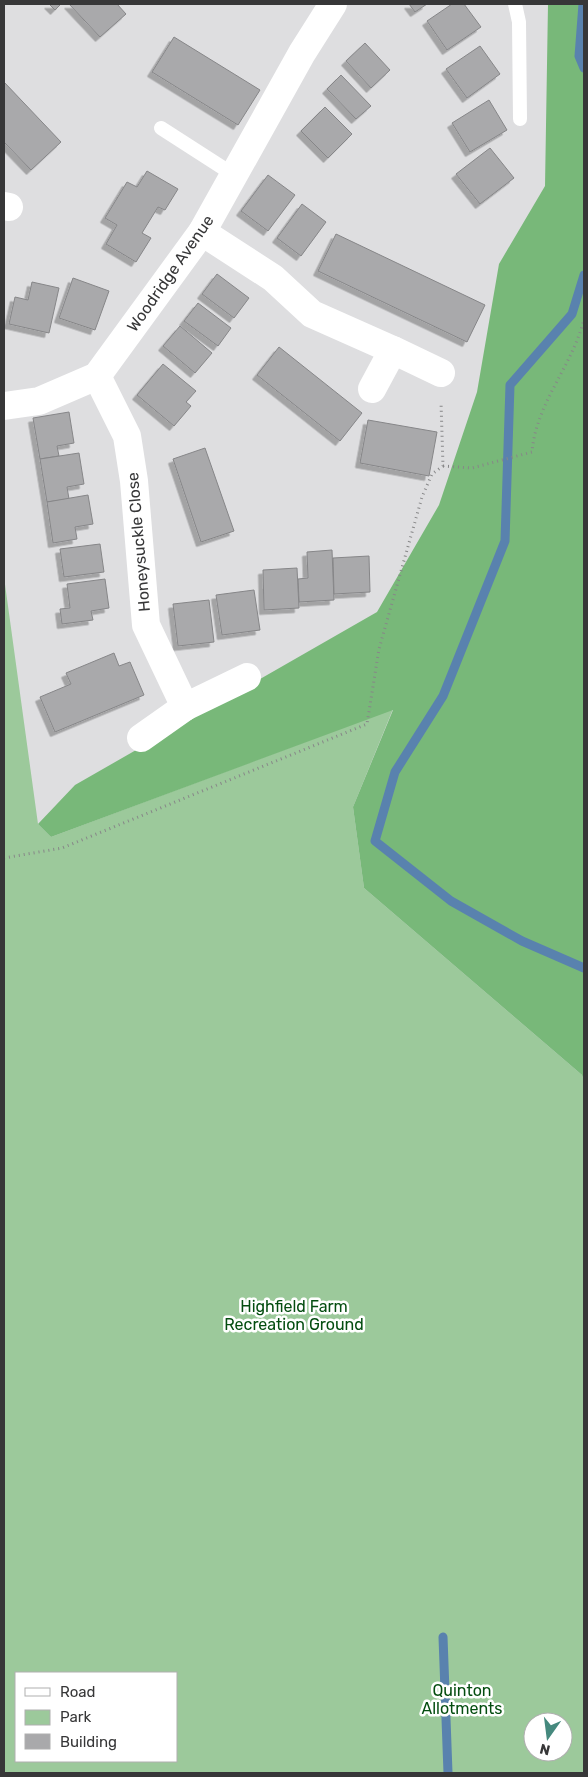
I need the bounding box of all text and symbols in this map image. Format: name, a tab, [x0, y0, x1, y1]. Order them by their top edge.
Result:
street label: Woodridge Avenue	[123, 211, 218, 335]
street label: Honeysuckle Close	[123, 471, 154, 613]
park label: Highfield Farm Recreation Ground	[224, 1297, 364, 1334]
legend	[15, 1672, 178, 1762]
park label: Quinton Allotments	[421, 1681, 503, 1718]
text: Road	[60, 1683, 96, 1701]
text: Park	[60, 1708, 91, 1726]
north arrow	[523, 1712, 573, 1762]
text: Building	[60, 1733, 117, 1751]
text: N	[538, 1740, 552, 1759]

